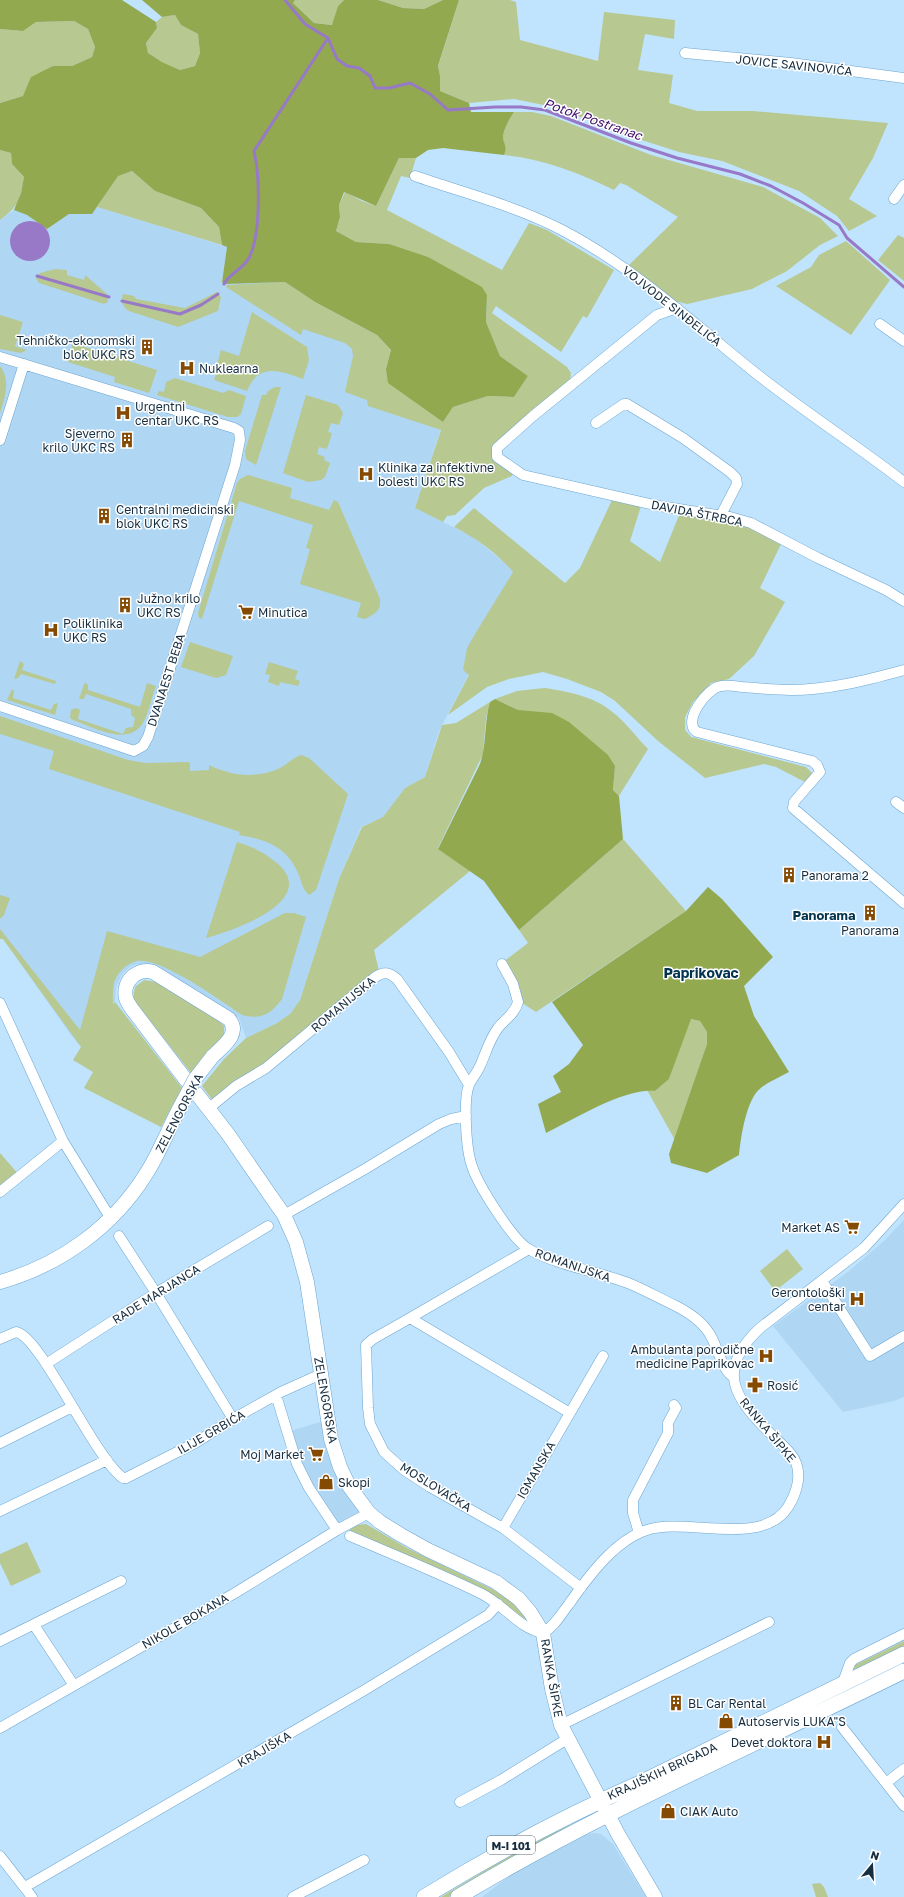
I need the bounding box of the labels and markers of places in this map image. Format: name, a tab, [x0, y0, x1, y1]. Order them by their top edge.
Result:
place label: Tehničko-ekonomski blok UKC RS	[17, 333, 135, 362]
building icon: Tehničko-ekonomski blok UKC RS	[138, 338, 156, 356]
hospital icon: Nuklearna	[178, 359, 196, 377]
place label: Nuklearna	[199, 361, 258, 376]
place label: Urgentni centar UKC RS	[135, 399, 219, 428]
hospital icon: Urgentni centar UKC RS	[114, 404, 132, 422]
place label: Sjeverno krilo UKC RS	[43, 426, 115, 455]
building icon: Sjeverno krilo UKC RS	[118, 431, 136, 449]
place label: Klinika za infektivne bolesti UKC RS	[378, 460, 494, 489]
hospital icon: Klinika za infektivne bolesti UKC RS	[357, 465, 375, 483]
place label: Centralni medicinski blok UKC RS	[116, 502, 234, 531]
building icon: Centralni medicinski blok UKC RS	[95, 507, 113, 525]
place label: Južno krilo UKC RS	[137, 591, 200, 620]
building icon: Južno krilo UKC RS	[116, 596, 134, 614]
supermarket icon: Minutica	[237, 603, 255, 621]
place label: Minutica	[258, 605, 308, 620]
place label: Poliklinika UKC RS	[63, 616, 123, 645]
hospital icon: Poliklinika UKC RS	[42, 621, 60, 639]
building icon: Panorama 2	[780, 866, 798, 884]
place label: Panorama 2	[801, 868, 869, 883]
building icon: Panorama	[861, 904, 879, 922]
place label: Panorama	[841, 923, 899, 938]
supermarket icon: Market AS	[843, 1218, 861, 1236]
place label: Market AS	[781, 1220, 840, 1235]
place label: Gerontološki centar	[771, 1285, 845, 1314]
hospital icon: Gerontološki centar	[848, 1290, 866, 1308]
place label: Ambulanta porodične medicine Paprikovac	[630, 1342, 754, 1371]
hospital icon: Ambulanta porodične medicine Paprikovac	[757, 1347, 775, 1365]
pharmacy icon: Rosić	[746, 1376, 764, 1394]
place label: Rosić	[767, 1378, 799, 1393]
supermarket icon: Moj Market	[307, 1445, 325, 1463]
place label: Moj Market	[240, 1447, 304, 1462]
shop icon: Skopi	[317, 1473, 335, 1491]
place label: Skopi	[338, 1475, 370, 1490]
building icon: BL Car Rental	[667, 1694, 685, 1712]
place label: BL Car Rental	[688, 1696, 766, 1711]
shop icon: Autoservis LUKA"S	[717, 1712, 735, 1730]
place label: Autoservis LUKA"S	[738, 1714, 846, 1729]
hospital icon: Devet doktora	[815, 1733, 833, 1751]
place label: Devet doktora	[731, 1735, 812, 1750]
shop icon: CIAK Auto	[659, 1802, 677, 1820]
place label: CIAK Auto	[680, 1804, 738, 1819]

